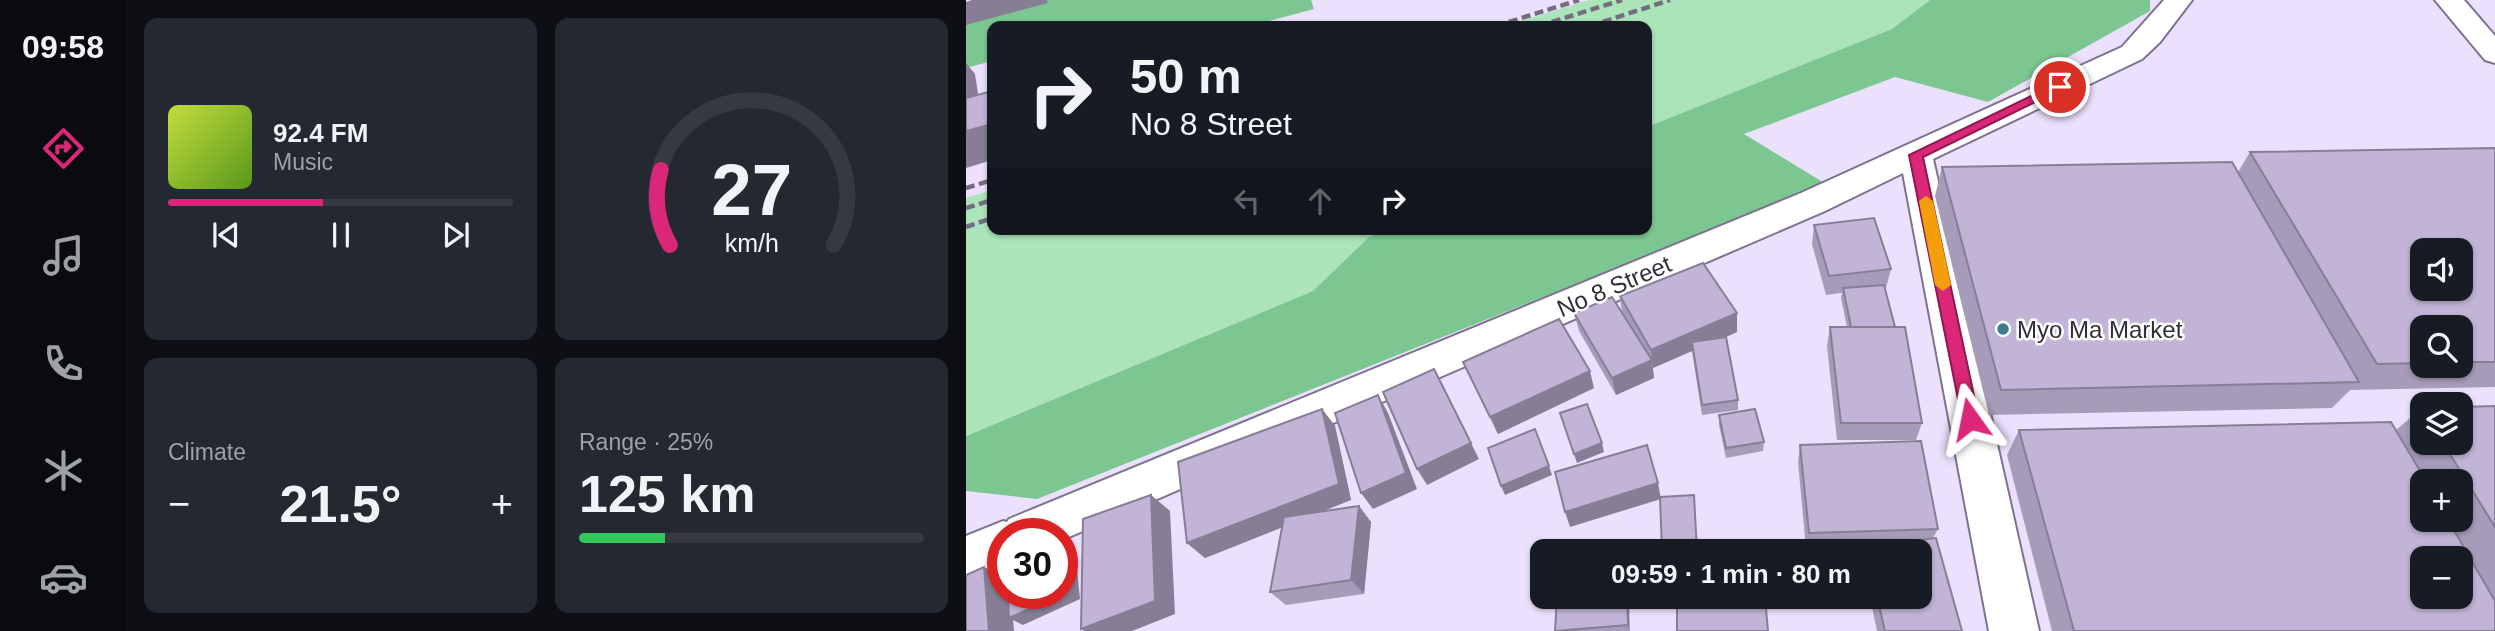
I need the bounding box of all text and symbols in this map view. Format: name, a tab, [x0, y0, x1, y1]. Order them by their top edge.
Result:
text: 09:58	[22, 29, 104, 65]
icon: right	[1015, 49, 1106, 140]
text: 50 m	[1130, 49, 1242, 103]
pin	[2030, 57, 2090, 117]
icon: arrive	[2041, 68, 2079, 106]
text: No 8 Street	[1130, 106, 1292, 142]
text: 92.4 FM	[273, 118, 368, 148]
icon: directions	[39, 124, 88, 173]
text: Music	[273, 149, 333, 175]
text: 27	[711, 150, 792, 231]
icon: left	[1228, 182, 1266, 220]
icon: ahead	[1301, 182, 1339, 220]
icon: right	[1374, 182, 1412, 220]
icon: previous	[207, 216, 245, 254]
icon: pause	[322, 216, 360, 254]
icon: next	[437, 216, 475, 254]
text: km/h	[724, 229, 779, 257]
icon: music	[39, 231, 88, 280]
map controls	[2410, 238, 2473, 609]
button: sound	[2410, 238, 2473, 301]
street label: No 8 Street	[1553, 250, 1675, 322]
button: search	[2410, 315, 2473, 378]
place label: Myo Ma Market	[2017, 316, 2183, 343]
marker: Myo Ma Market	[1995, 321, 2011, 337]
icon: phone	[39, 339, 88, 388]
position arrow	[1933, 382, 2007, 456]
button: layers	[2410, 392, 2473, 455]
text: Range · 25%	[579, 429, 713, 455]
text: Climate	[168, 439, 246, 465]
icon: climate	[39, 446, 88, 495]
text: 125 km	[579, 465, 755, 523]
button: +	[2410, 469, 2473, 532]
text: 21.5°	[279, 475, 402, 533]
text: −	[168, 483, 190, 525]
text: +	[491, 483, 513, 525]
speed limit sign: 30	[987, 518, 1078, 609]
button: −	[2410, 546, 2473, 609]
icon: car	[39, 553, 88, 602]
text: 09:59 · 1 min · 80 m	[1611, 559, 1851, 589]

